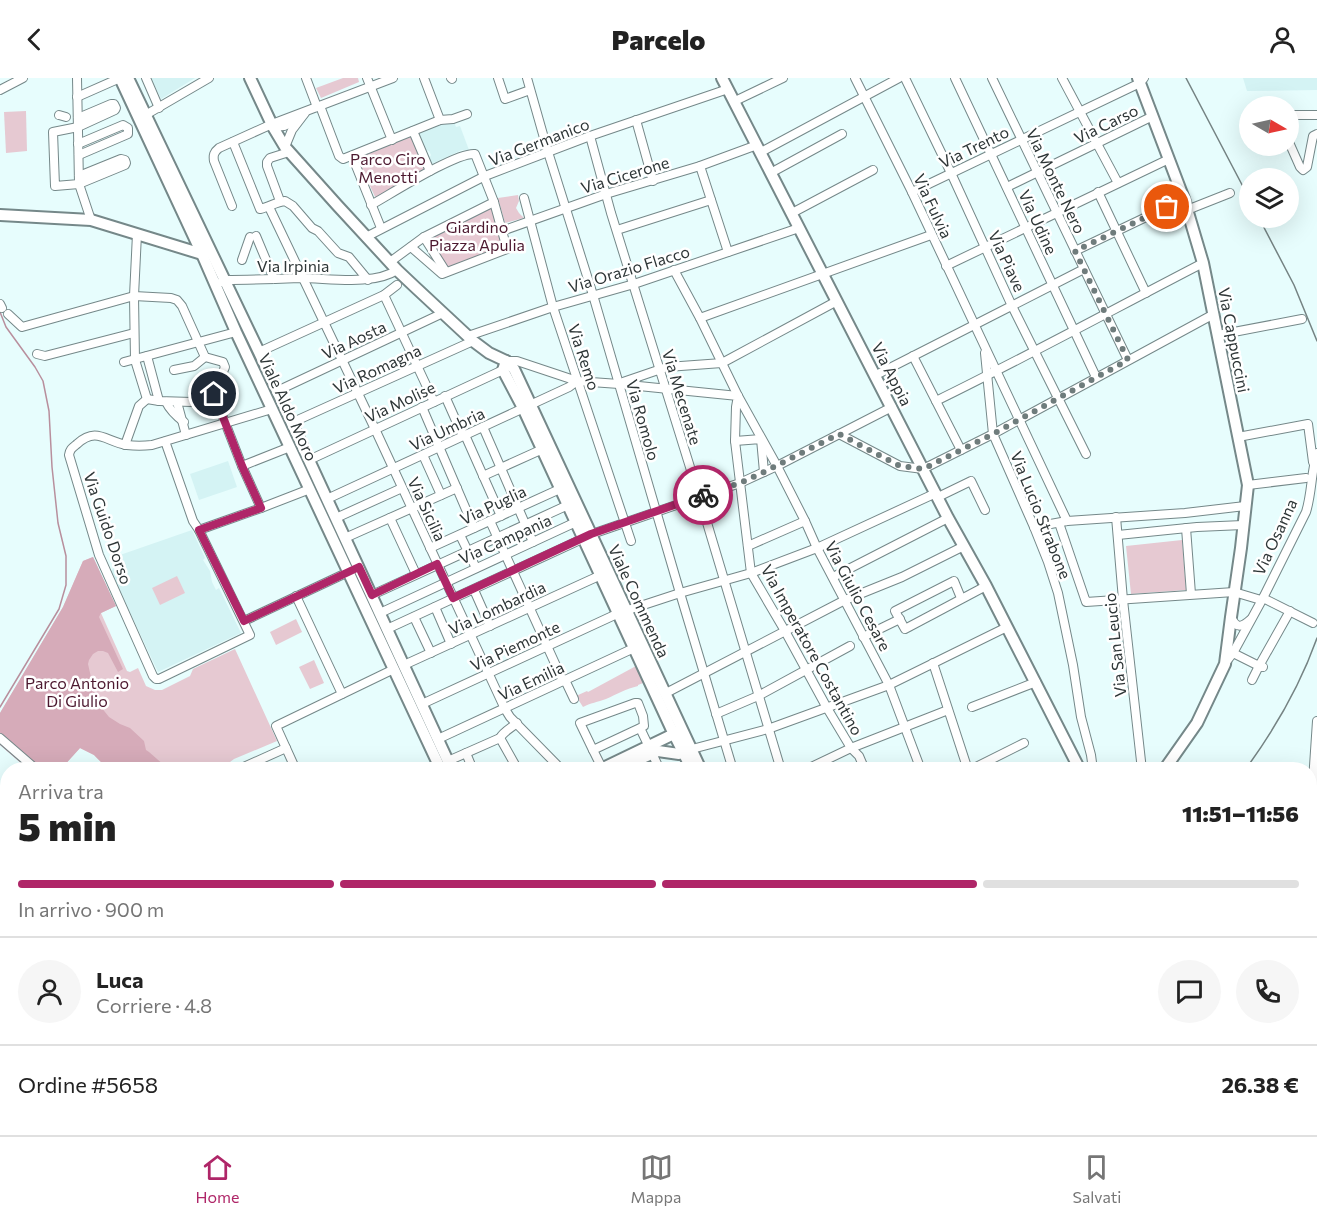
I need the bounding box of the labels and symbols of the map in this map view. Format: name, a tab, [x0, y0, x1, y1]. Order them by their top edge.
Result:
north arrow	[1239, 96, 1299, 156]
street label: Via Carso	[1071, 100, 1141, 147]
street label: Via Germanico	[486, 114, 592, 169]
street label: Via Trento	[936, 122, 1012, 172]
street label: Via Monte Nero	[1023, 125, 1090, 236]
park label: Parco Ciro Menotti	[350, 149, 426, 186]
street label: Via Cicerone	[578, 152, 671, 197]
street label: Via Fulvia	[910, 170, 957, 241]
pin	[1141, 181, 1192, 232]
street label: Via Udine	[1015, 186, 1062, 257]
park label: Giardino Piazza Apulia	[429, 217, 525, 254]
street label: Via Piave	[985, 227, 1030, 294]
street label: Via Orazio Flacco	[566, 241, 692, 296]
street label: Via Irpinia	[257, 256, 329, 275]
street label: Via Cappuccini	[1215, 286, 1254, 394]
street label: Via Aosta	[319, 316, 389, 363]
street label: Via Remo	[565, 321, 604, 392]
street label: Via Appia	[868, 339, 917, 409]
street label: Via Romagna	[330, 340, 424, 397]
street label: Via Mecenate	[659, 347, 706, 447]
street label: Viale Aldo Moro	[255, 350, 322, 464]
pin	[188, 368, 239, 419]
street label: Via Molise	[362, 377, 438, 426]
street label: Via Romolo	[623, 377, 664, 463]
street label: Via Umbria	[406, 403, 487, 454]
street label: Via Lucio Strabone	[1007, 448, 1076, 582]
courier	[673, 465, 733, 525]
street label: Via Guido Dorso	[80, 469, 137, 586]
street label: Via Sicilia	[404, 474, 451, 544]
street label: Via Puglia	[457, 481, 529, 528]
street label: Via Osanna	[1249, 496, 1300, 578]
street label: Via Campania	[456, 510, 554, 567]
street label: Via Giulio Cesare	[821, 538, 895, 654]
street label: Viale Commenda	[605, 541, 674, 660]
street label: Via Imperatore Costantino	[758, 561, 867, 738]
street label: Via Lombardia	[445, 577, 548, 638]
street label: Via San Leucio	[1100, 592, 1129, 698]
street label: Via Piemonte	[467, 617, 563, 675]
street label: Via Emilia	[495, 657, 567, 704]
park label: Parco Antonio Di Giulio	[25, 673, 129, 710]

